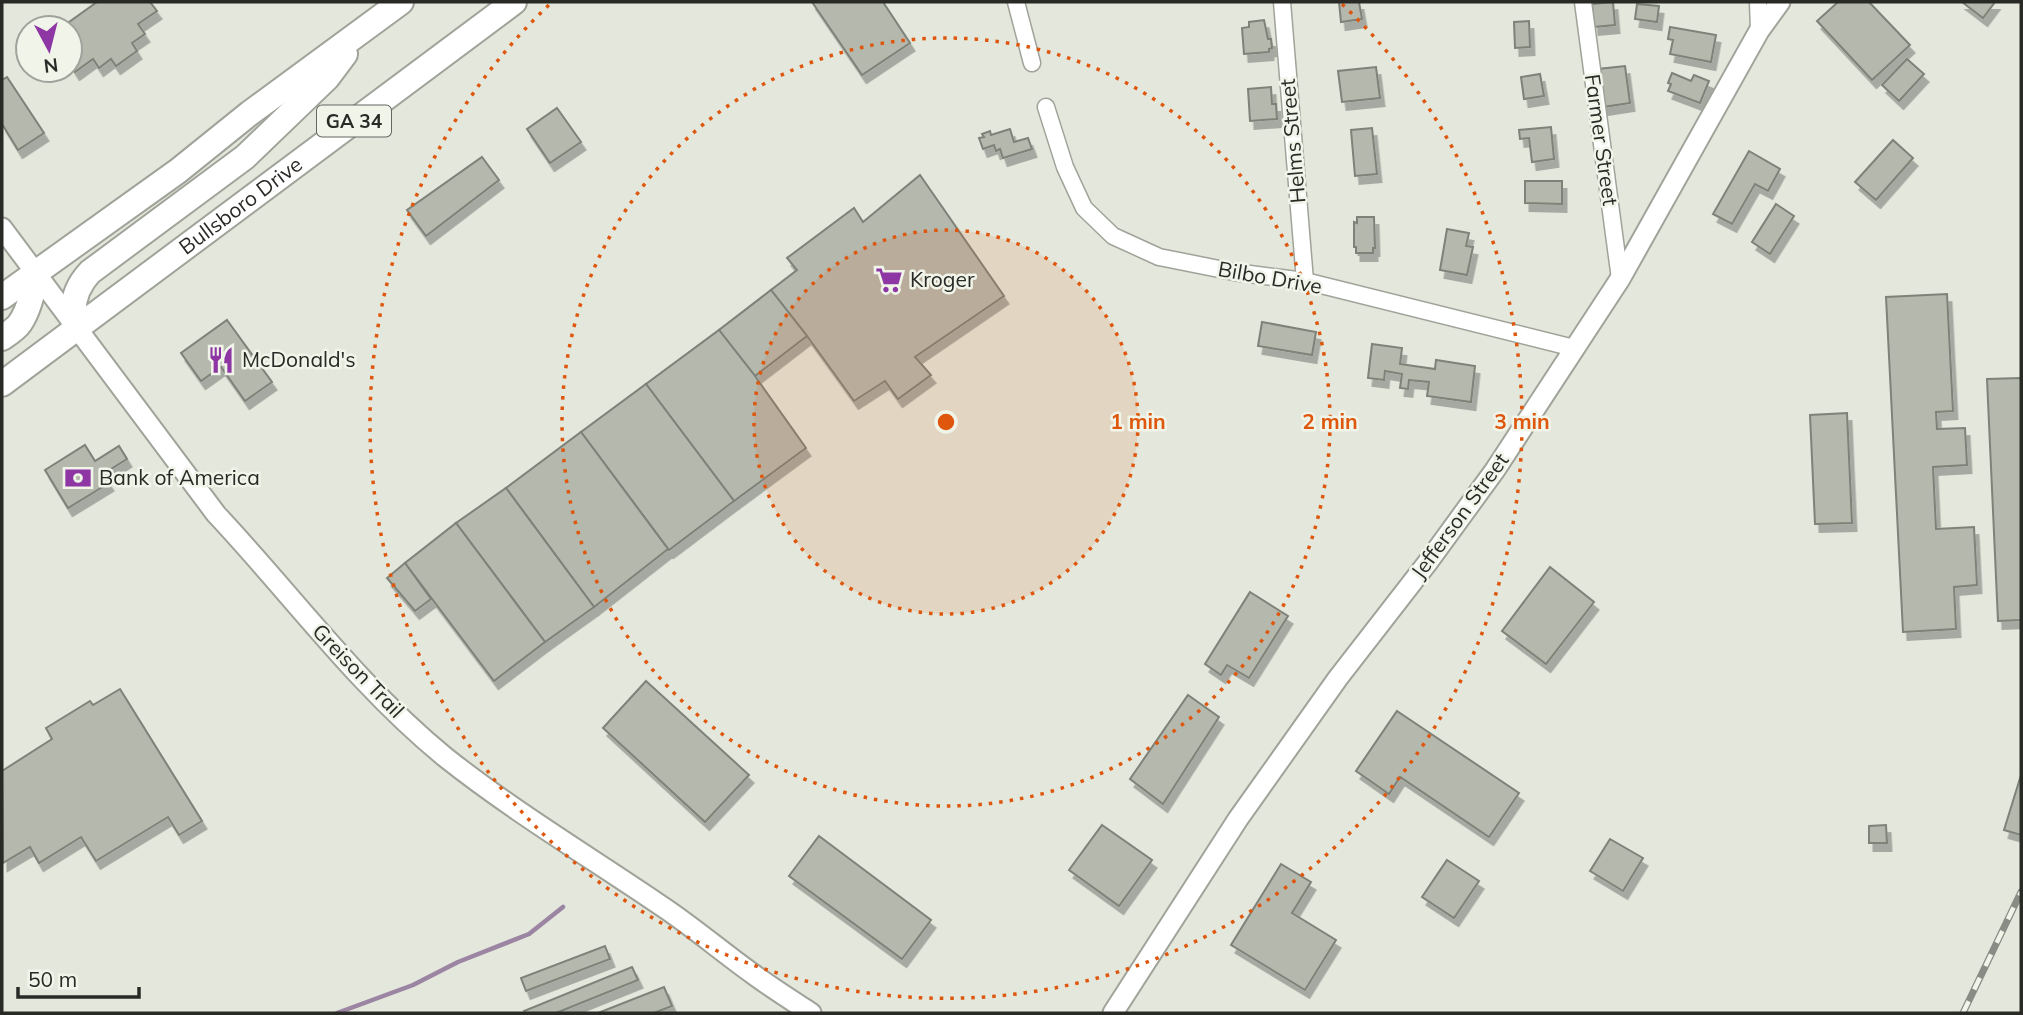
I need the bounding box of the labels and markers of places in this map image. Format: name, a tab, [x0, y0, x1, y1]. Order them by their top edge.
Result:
supermarket icon: Kroger	[874, 265, 904, 295]
place label: Kroger	[910, 266, 975, 292]
restaurant icon: McDonald's	[206, 345, 236, 375]
place label: McDonald's	[242, 346, 356, 372]
centre of rings	[934, 410, 958, 434]
bank icon: Bank of America	[63, 463, 93, 493]
place label: Bank of America	[99, 464, 260, 490]

